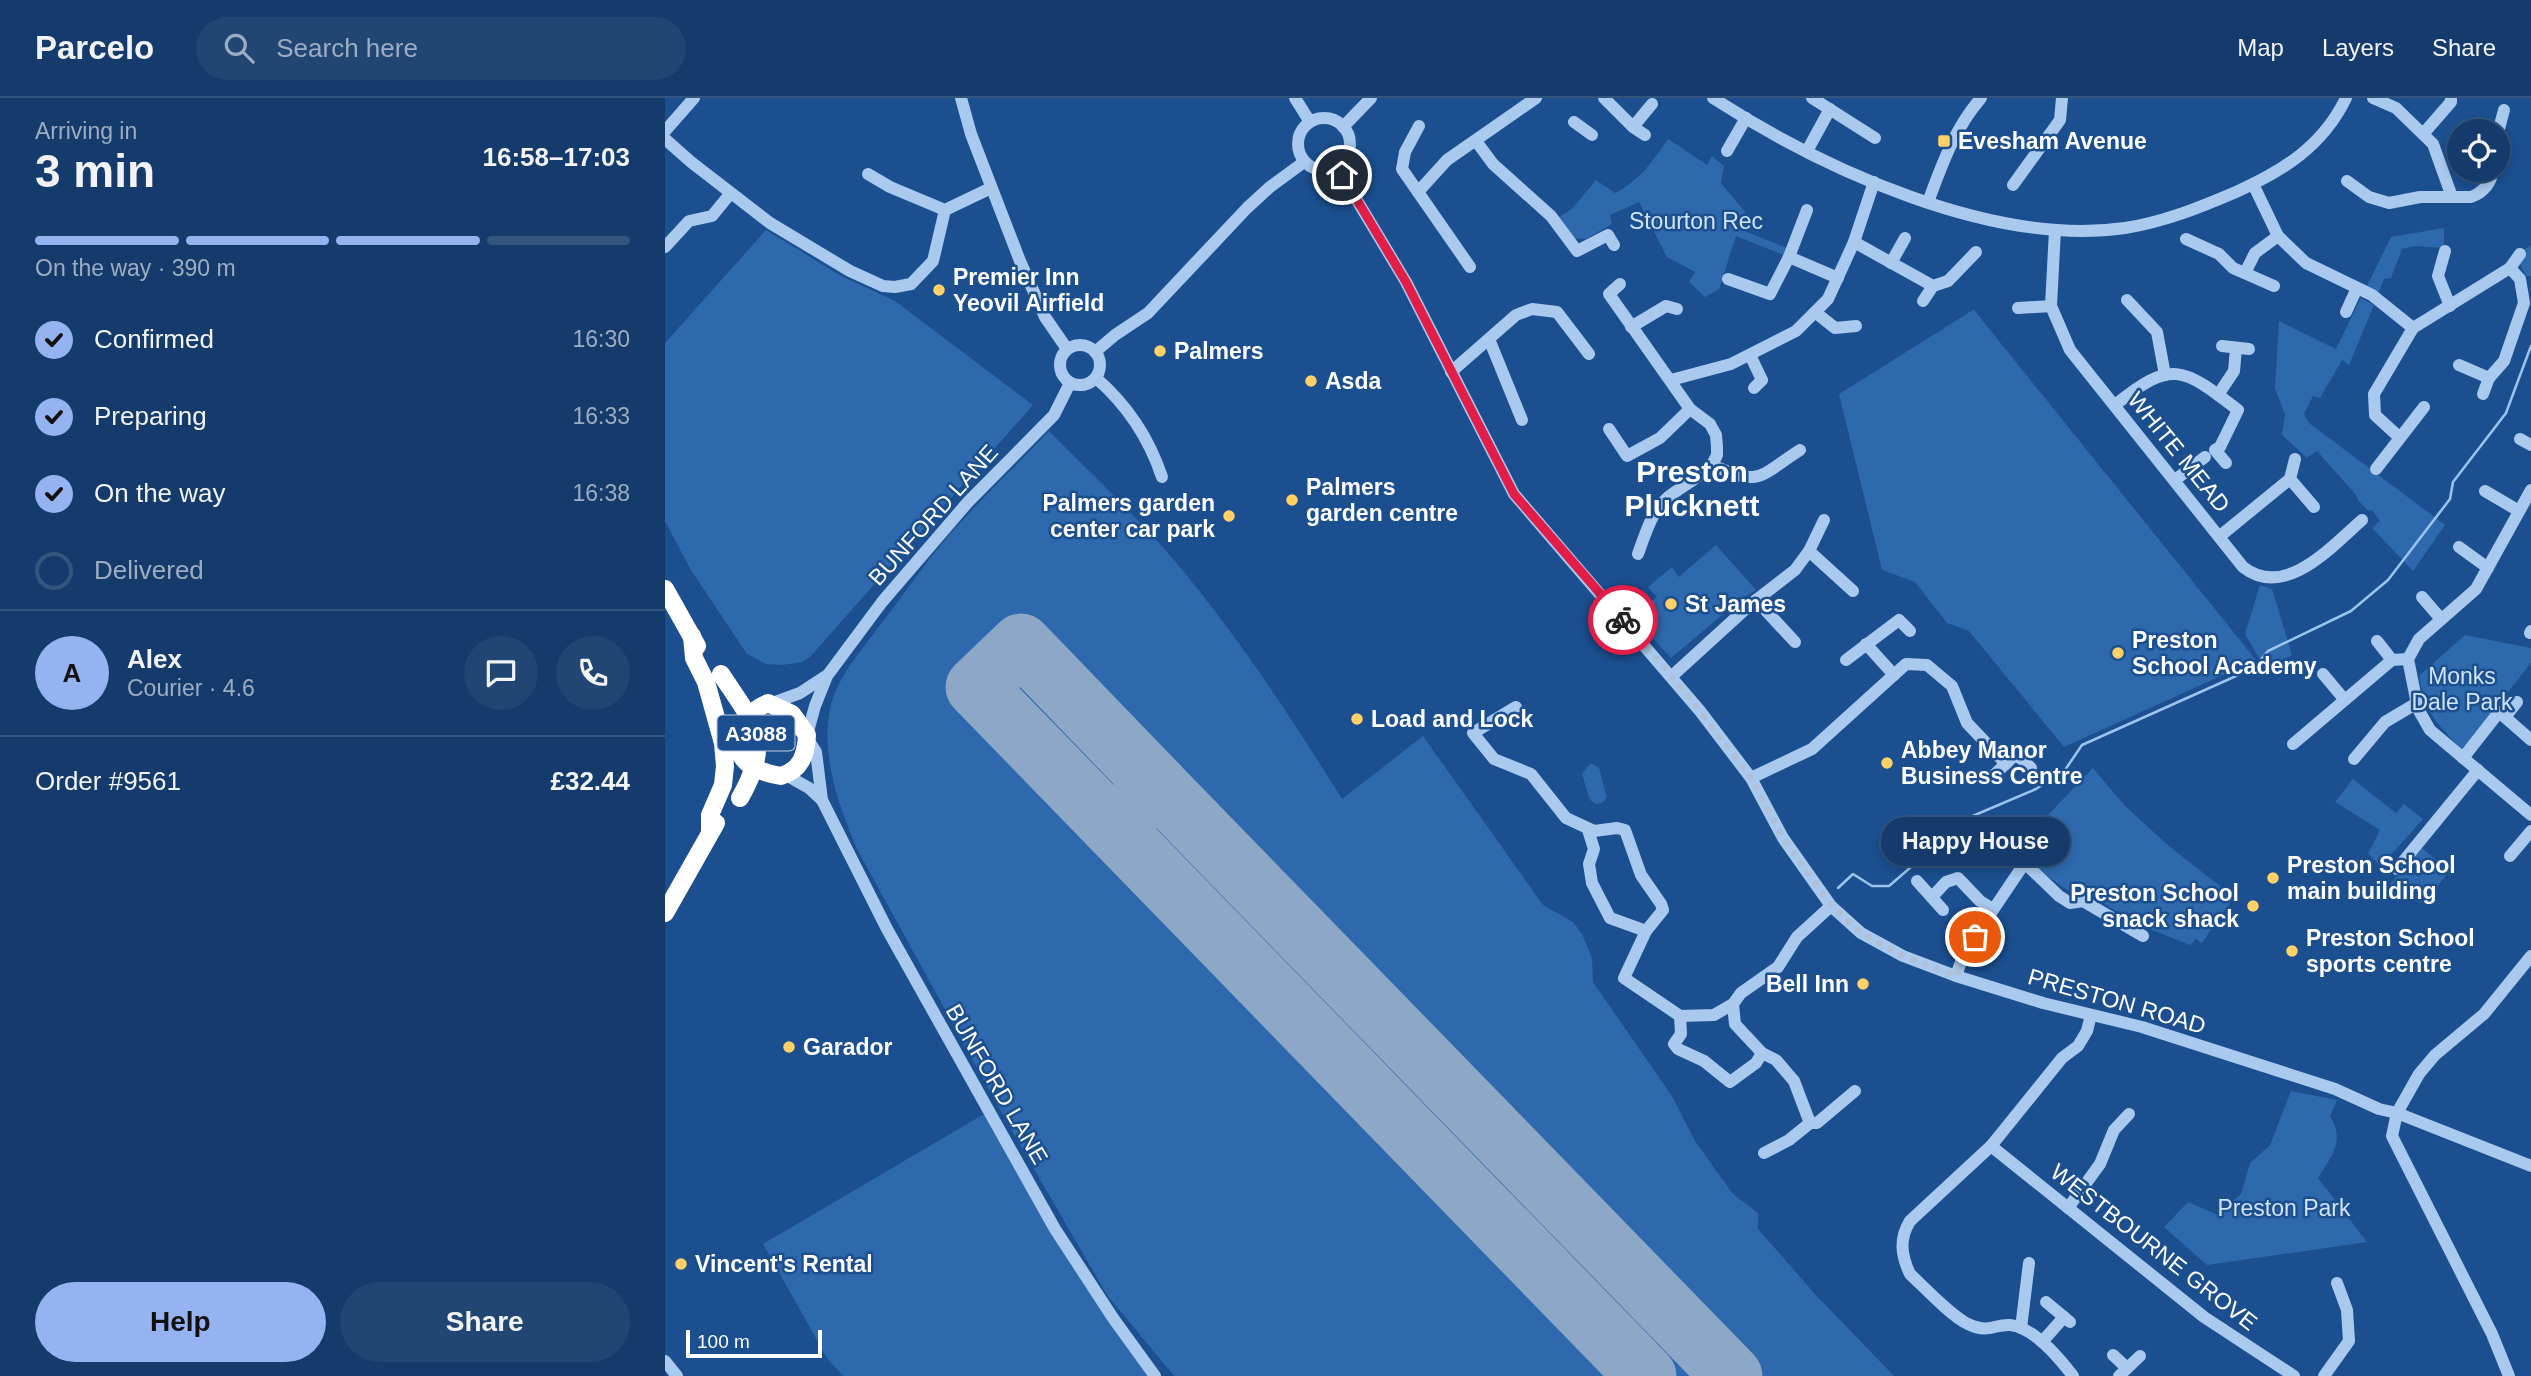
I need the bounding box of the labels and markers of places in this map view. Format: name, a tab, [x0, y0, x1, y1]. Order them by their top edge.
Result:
place label: Evesham Avenue	[1958, 128, 2147, 154]
marker: Evesham Avenue	[1936, 133, 1952, 149]
pin	[1312, 145, 1372, 205]
place label: Premier Inn Yeovil Airfield	[953, 264, 1104, 316]
marker: Premier Inn Yeovil Airfield	[931, 282, 947, 298]
place label: Palmers	[1174, 338, 1264, 364]
marker: Palmers	[1152, 343, 1168, 359]
place label: Asda	[1325, 368, 1381, 394]
marker: Asda	[1303, 373, 1319, 389]
place label: Palmers garden centre	[1306, 474, 1458, 526]
place label: Palmers garden center car park	[1042, 490, 1215, 542]
marker: Palmers garden centre	[1284, 492, 1300, 508]
marker: Palmers garden center car park	[1221, 508, 1237, 524]
place label: St James	[1685, 591, 1786, 617]
marker: St James	[1663, 596, 1679, 612]
place label: Preston School Academy	[2132, 627, 2317, 679]
marker: Preston School Academy	[2110, 645, 2126, 661]
place label: Load and Lock	[1371, 706, 1534, 732]
marker: Load and Lock	[1349, 711, 1365, 727]
place label: Abbey Manor Business Centre	[1901, 737, 2083, 789]
marker: Abbey Manor Business Centre	[1879, 755, 1895, 771]
callout: Happy House	[1881, 818, 2069, 867]
place label: Preston School main building	[2287, 852, 2456, 904]
marker: Preston School main building	[2265, 870, 2281, 886]
place label: Preston School snack shack	[2070, 880, 2239, 932]
marker: Preston School snack shack	[2245, 898, 2261, 914]
pin	[1945, 907, 2005, 967]
place label: Preston School sports centre	[2306, 925, 2475, 977]
marker: Preston School sports centre	[2284, 943, 2300, 959]
place label: Bell Inn	[1766, 971, 1849, 997]
marker: Bell Inn	[1855, 976, 1871, 992]
place label: Garador	[803, 1034, 893, 1060]
marker: Garador	[781, 1039, 797, 1055]
place label: Vincent's Rental	[695, 1251, 873, 1277]
marker: Vincent's Rental	[673, 1256, 689, 1272]

